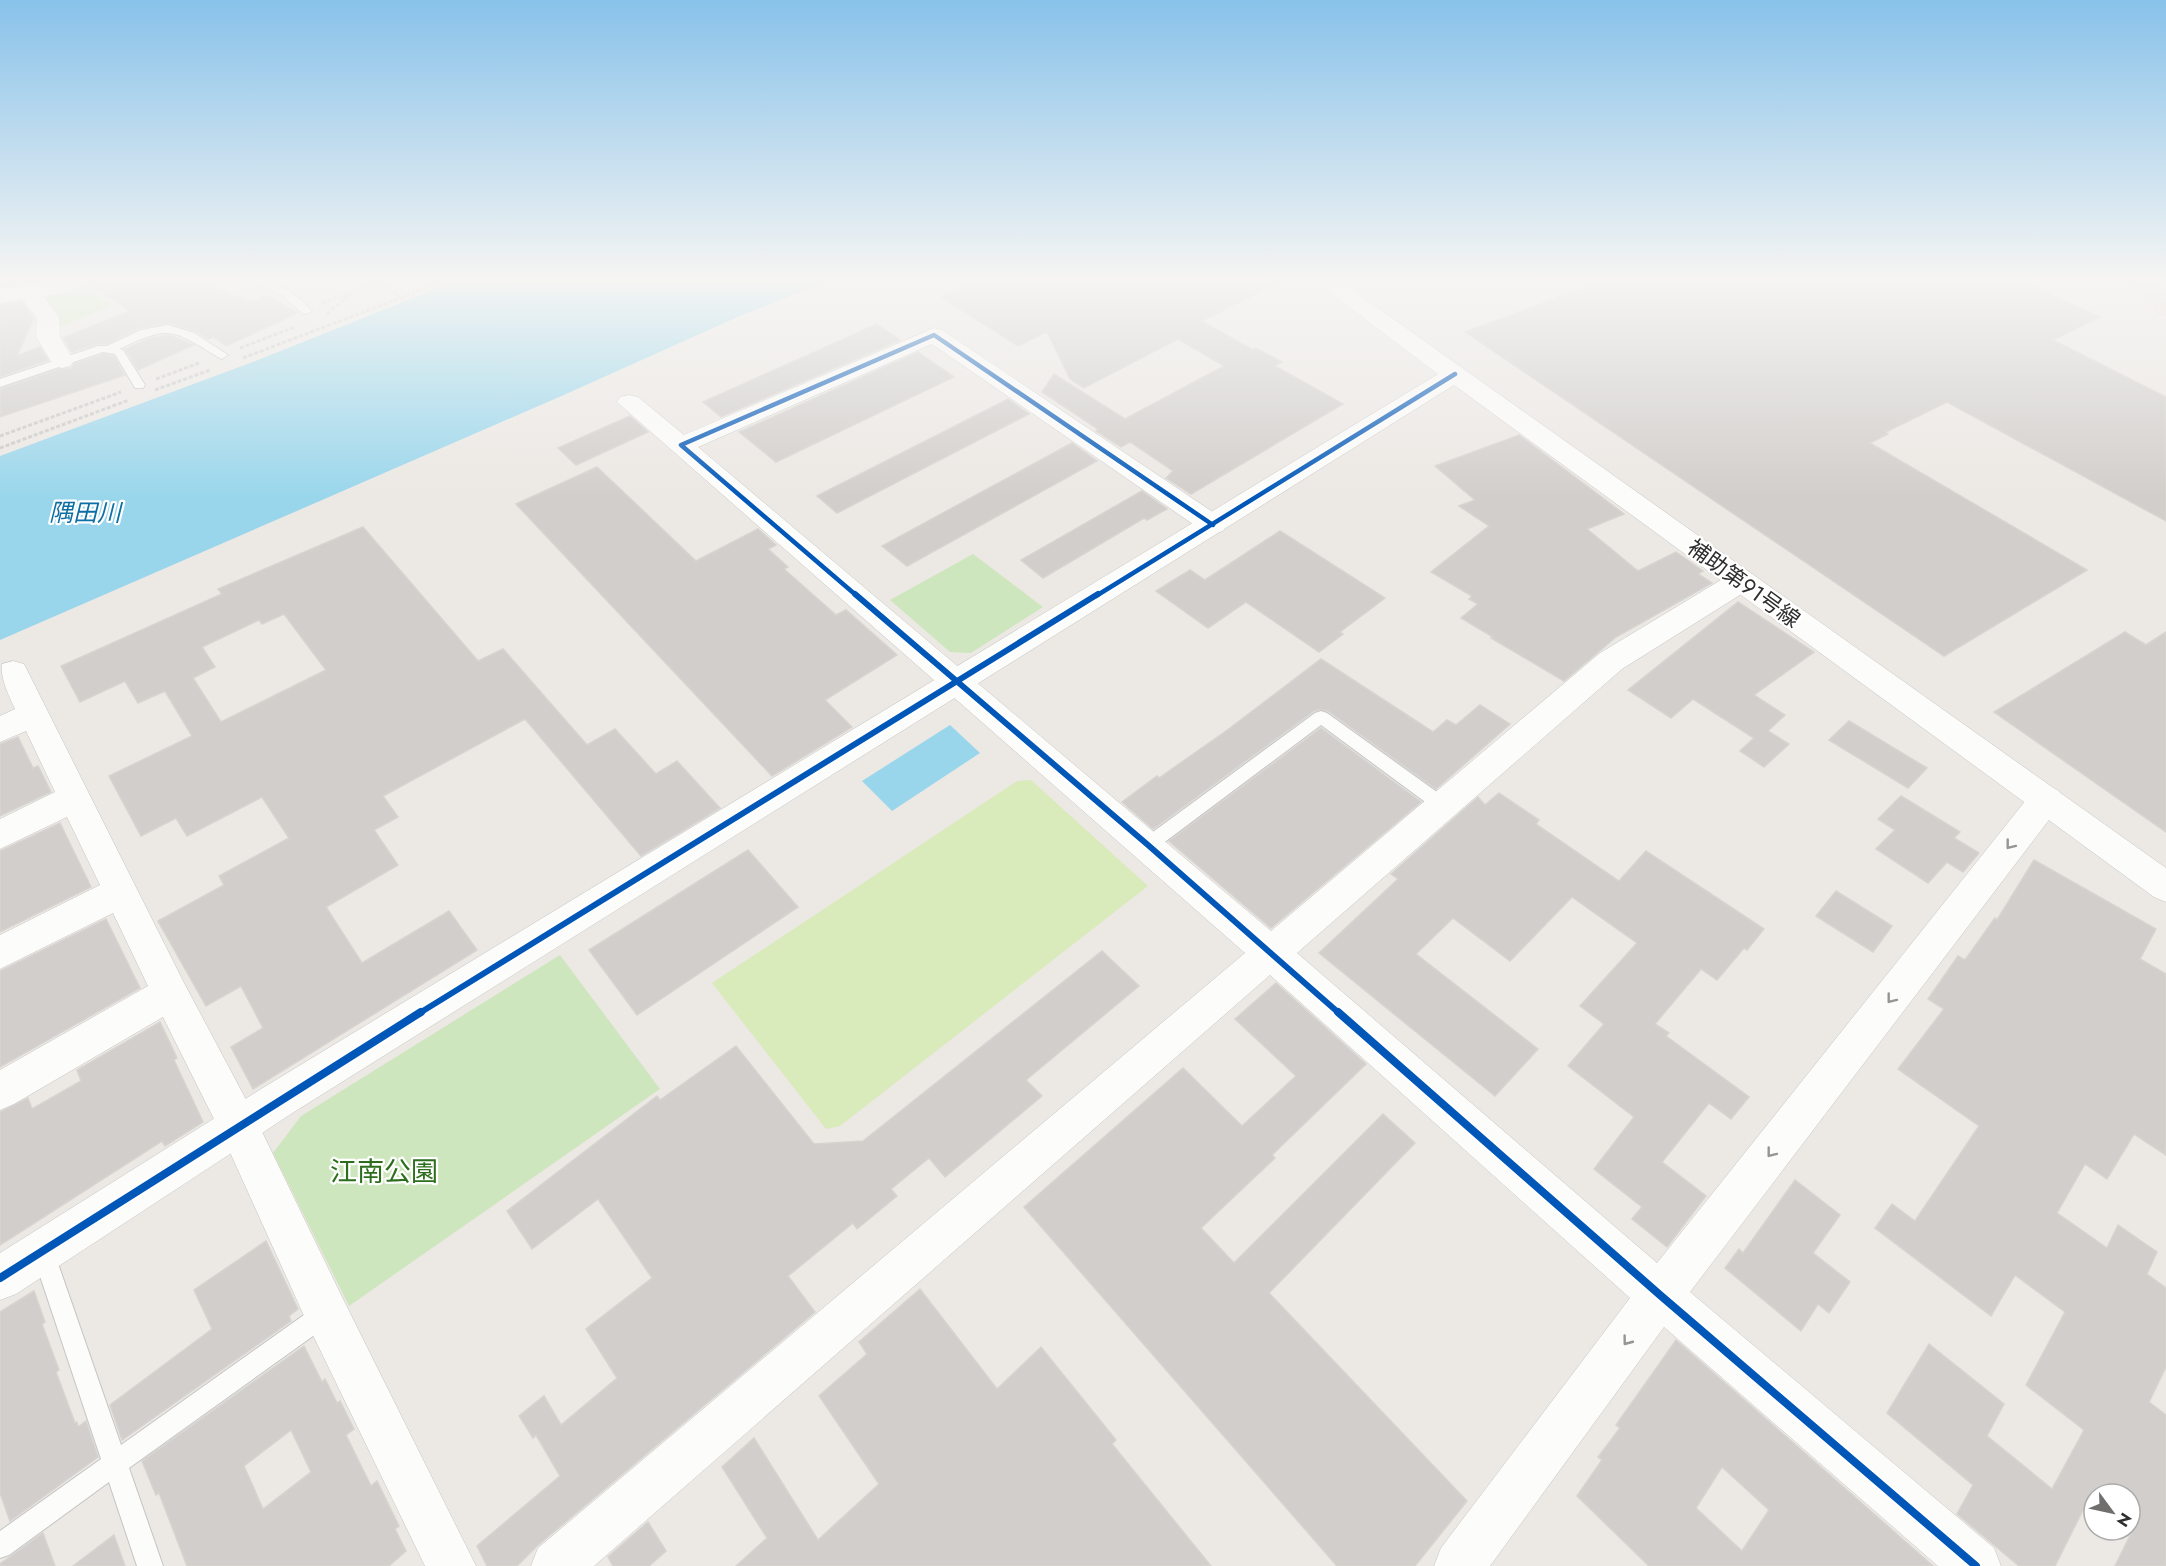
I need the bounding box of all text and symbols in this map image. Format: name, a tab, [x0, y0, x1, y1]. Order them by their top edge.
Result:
water label: 隅田川	[49, 495, 124, 530]
street label: 補助第91号線	[1681, 531, 1807, 635]
one-way arrow	[2007, 838, 2018, 849]
one-way arrow	[1887, 992, 1898, 1003]
one-way arrow	[1767, 1146, 1778, 1157]
park label: 江南公園	[330, 1152, 438, 1191]
one-way arrow	[1623, 1334, 1634, 1345]
north arrow	[2082, 1482, 2142, 1542]
text: N	[2111, 1508, 2137, 1531]

